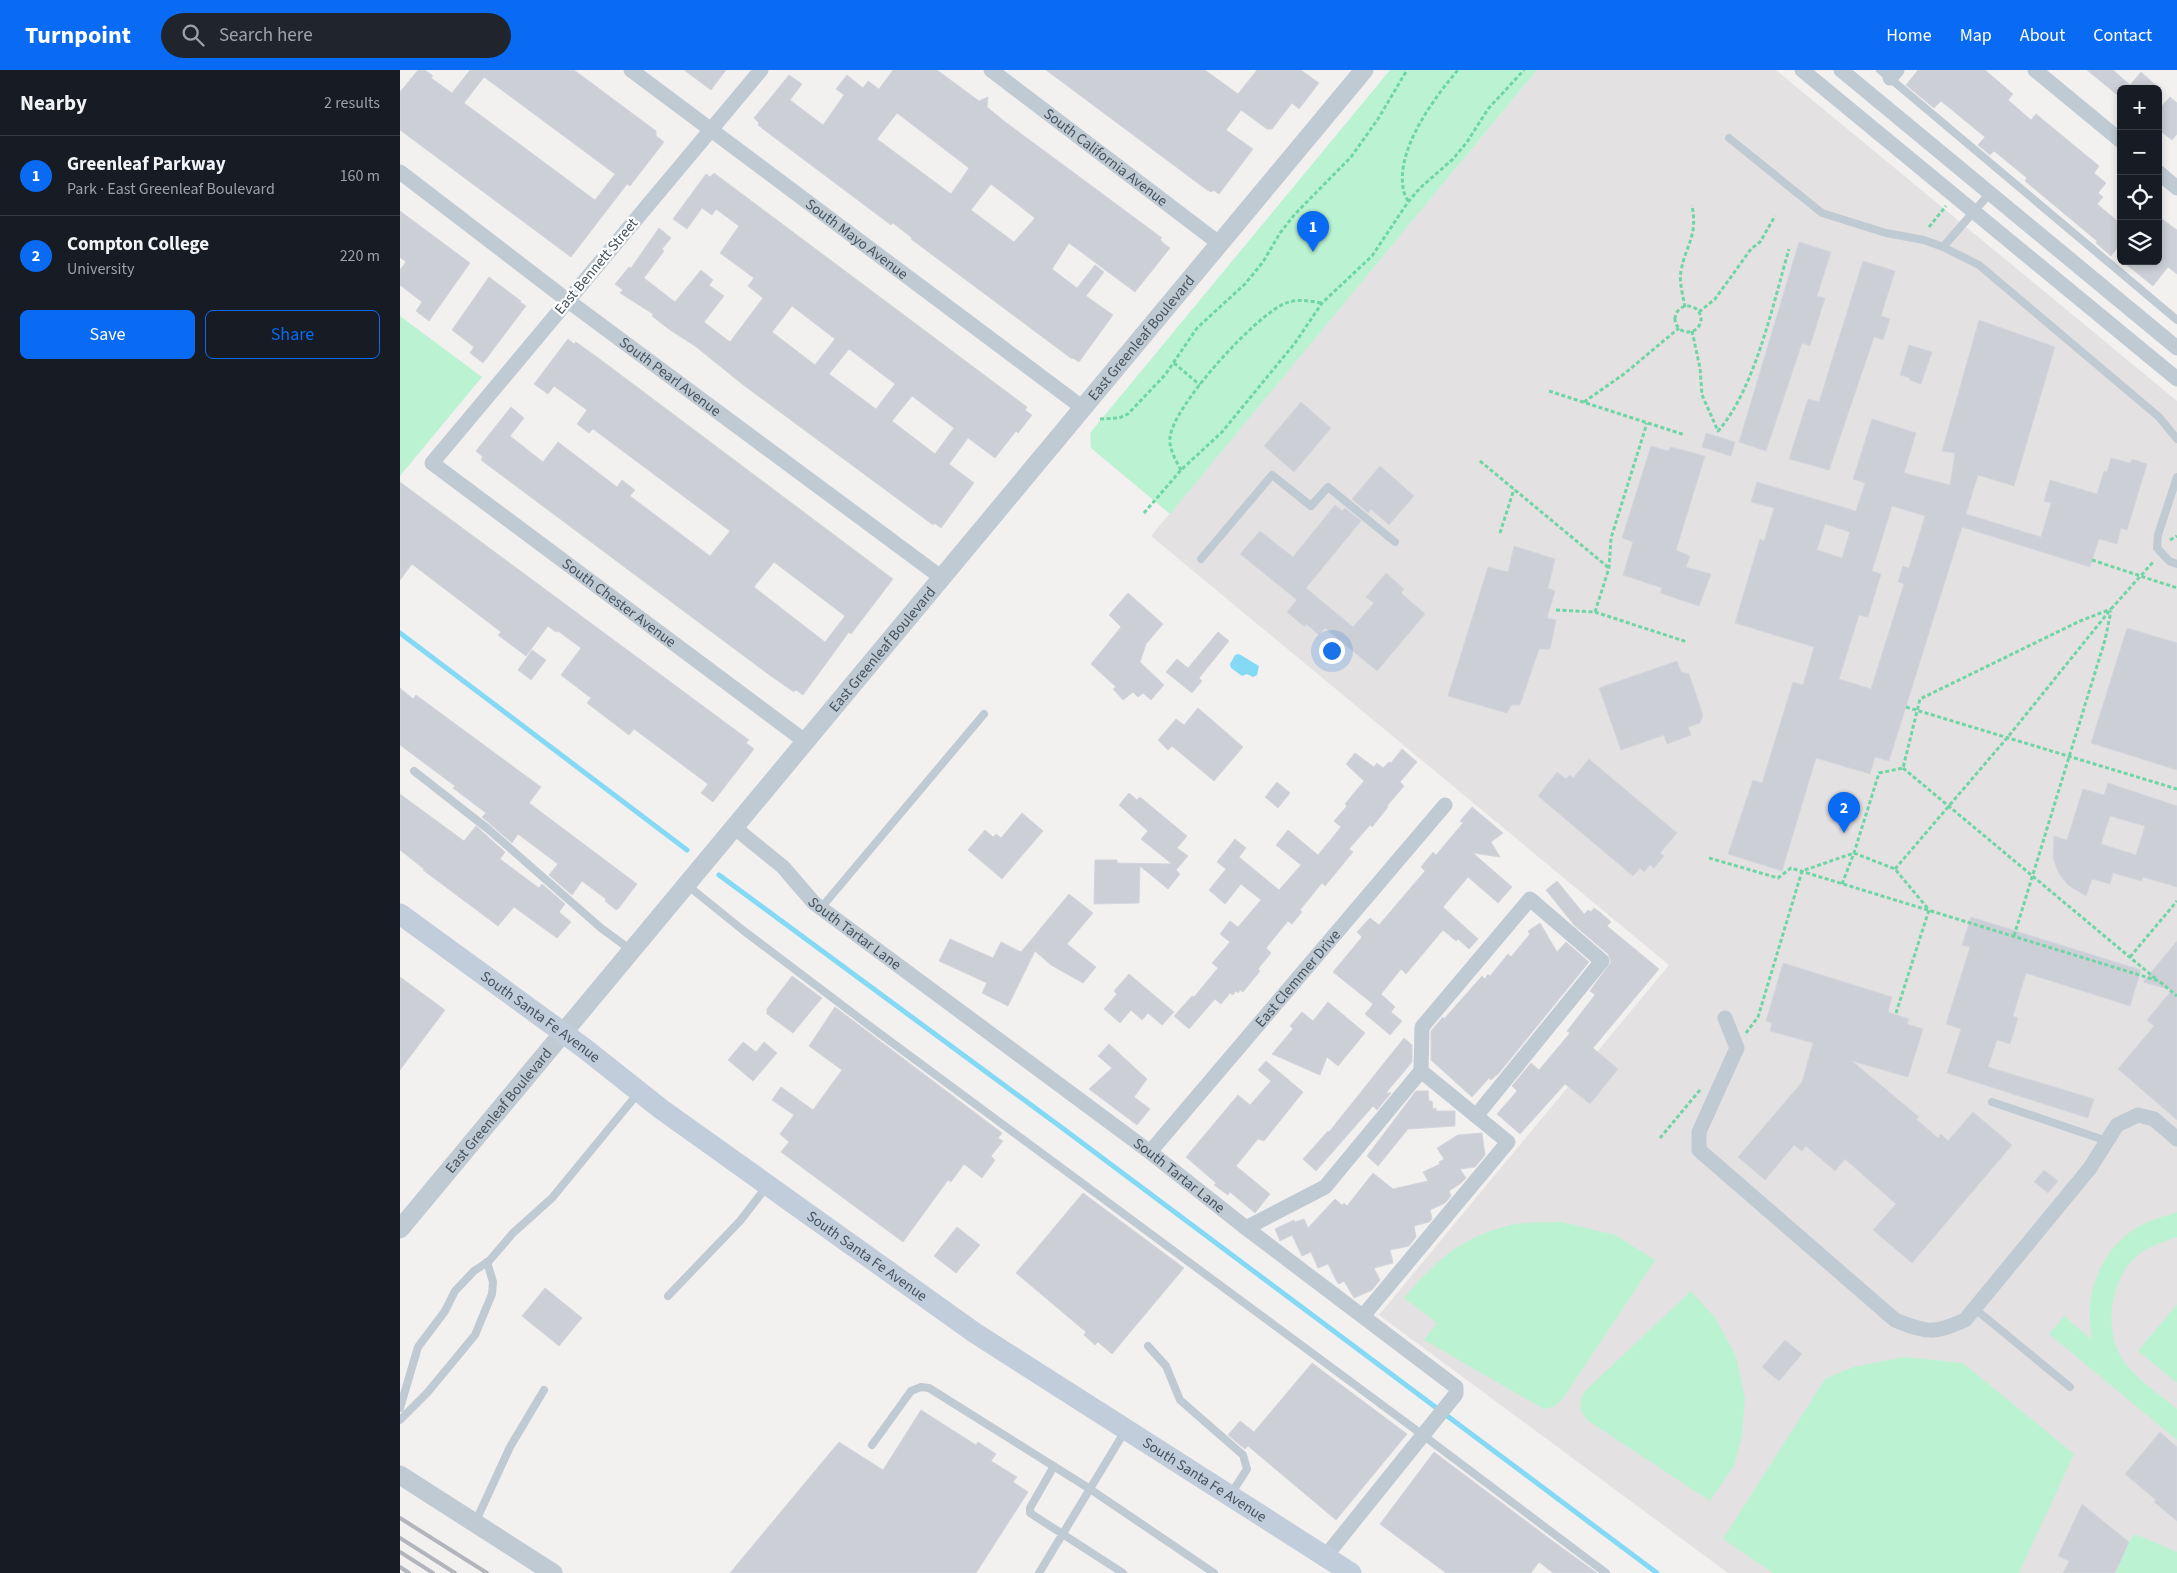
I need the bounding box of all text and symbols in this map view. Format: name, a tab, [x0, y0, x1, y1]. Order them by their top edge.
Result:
search box	[161, 13, 511, 58]
text: Turnpoint	[25, 18, 131, 53]
icon: search	[179, 21, 207, 49]
text: Search here	[219, 22, 313, 49]
text: Home	[1886, 23, 1932, 48]
text: Map	[1960, 23, 1992, 48]
text: About	[2020, 23, 2065, 48]
text: Contact	[2093, 23, 2152, 48]
map controls	[2117, 85, 2162, 265]
button: +	[2117, 85, 2162, 130]
text: Nearby	[20, 88, 87, 118]
text: 2 results	[324, 92, 380, 114]
street label: South California Avenue	[1039, 104, 1172, 211]
button: −	[2117, 130, 2162, 175]
text: Greenleaf Parkway	[67, 151, 226, 178]
text: 1	[32, 165, 40, 187]
text: 160 m	[340, 165, 380, 187]
button: locate	[2117, 175, 2162, 220]
text: Park · East Greenleaf Boulevard	[67, 178, 275, 200]
street label: South Mayo Avenue	[801, 194, 912, 285]
pin: 1	[1297, 211, 1329, 252]
street label: East Bennett Street	[550, 214, 643, 319]
button: layers	[2117, 220, 2162, 265]
text: Compton College	[67, 231, 209, 258]
text: 2	[32, 245, 40, 267]
text: 220 m	[340, 245, 380, 267]
text: University	[67, 258, 134, 280]
street label: East Greenleaf Boulevard	[1083, 271, 1200, 405]
button: Save	[20, 310, 195, 359]
button: Share	[205, 310, 380, 359]
street label: South Pearl Avenue	[615, 332, 725, 422]
street label: South Chester Avenue	[557, 553, 680, 653]
street label: East Greenleaf Boulevard	[824, 582, 941, 717]
your location	[1319, 638, 1345, 664]
pin: 2	[1828, 792, 1860, 833]
street label: South Tartar Lane	[802, 893, 905, 975]
street label: East Clemmer Drive	[1250, 925, 1346, 1032]
street label: South Santa Fe Avenue	[476, 966, 605, 1068]
street label: East Greenleaf Boulevard	[441, 1044, 557, 1178]
street label: South Tartar Lane	[1129, 1133, 1229, 1218]
street label: South Santa Fe Avenue	[802, 1206, 931, 1307]
street label: South Santa Fe Avenue	[1138, 1432, 1271, 1528]

